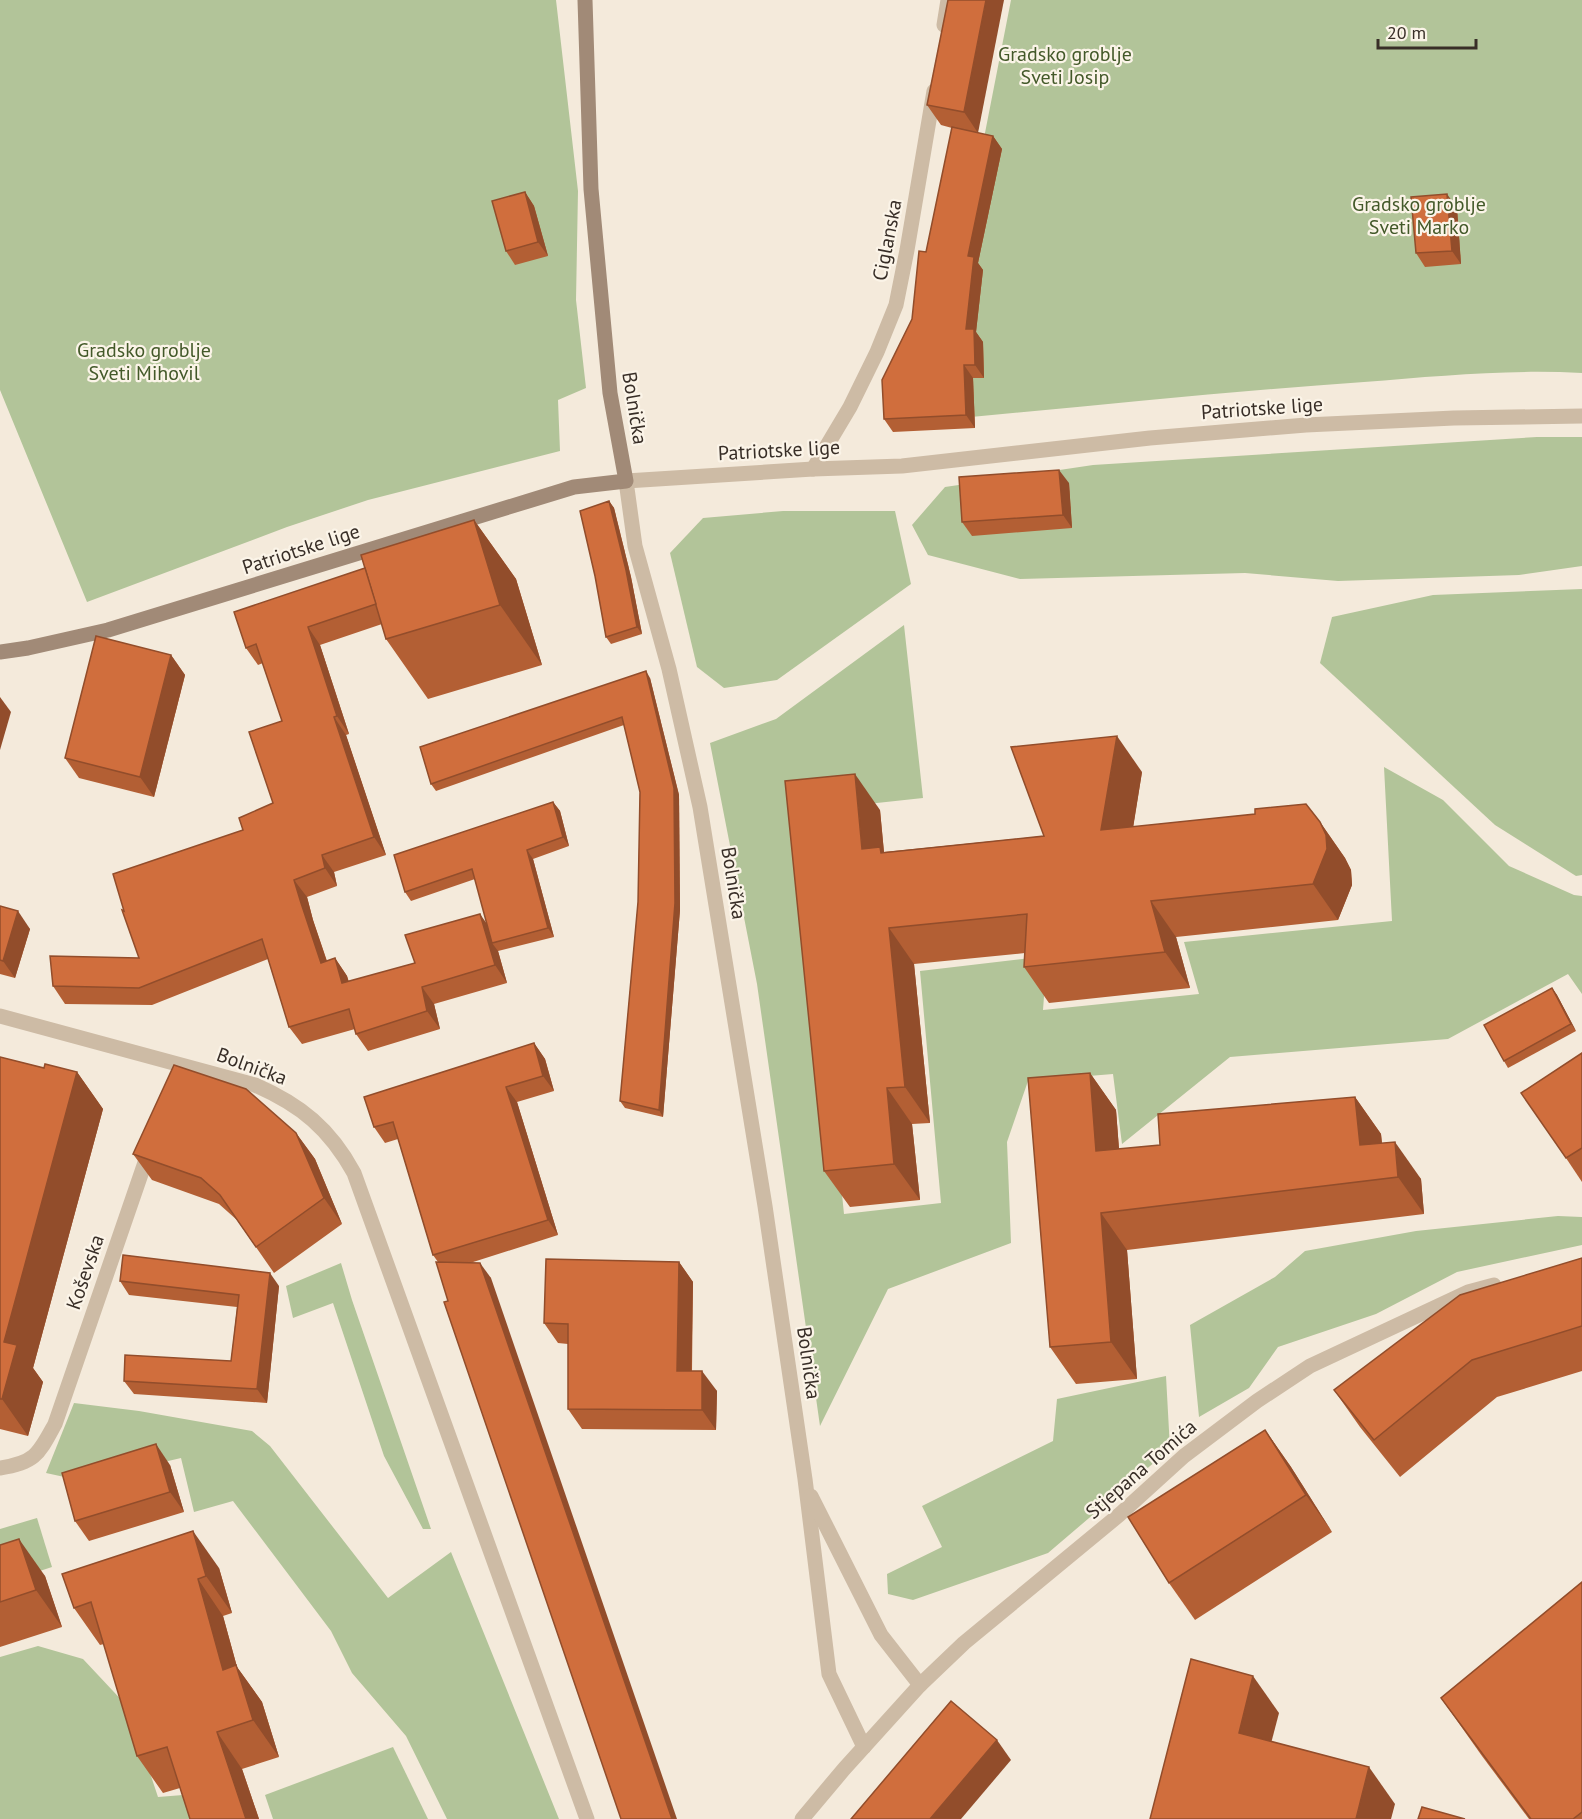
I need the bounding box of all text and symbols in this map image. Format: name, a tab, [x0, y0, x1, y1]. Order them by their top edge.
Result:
scale bar	[1378, 12, 1476, 50]
text: 20 m	[1387, 21, 1426, 44]
park label: Gradsko groblje Sveti Josip	[998, 41, 1132, 90]
park label: Gradsko groblje Sveti Marko	[1352, 191, 1486, 240]
street label: Ciglanska	[866, 197, 908, 283]
park label: Gradsko groblje Sveti Mihovil	[77, 337, 211, 386]
street label: Bolnička	[616, 370, 654, 446]
street label: Patriotske lige	[1200, 391, 1324, 425]
street label: Patriotske lige	[717, 434, 841, 466]
street label: Patriotske lige	[239, 518, 363, 580]
street label: Bolnička	[715, 845, 753, 921]
street label: Bolnička	[213, 1041, 291, 1091]
street label: Koševska	[60, 1231, 110, 1313]
street label: Bolnička	[791, 1325, 827, 1401]
street label: Stjepana Tomića	[1080, 1414, 1202, 1524]

